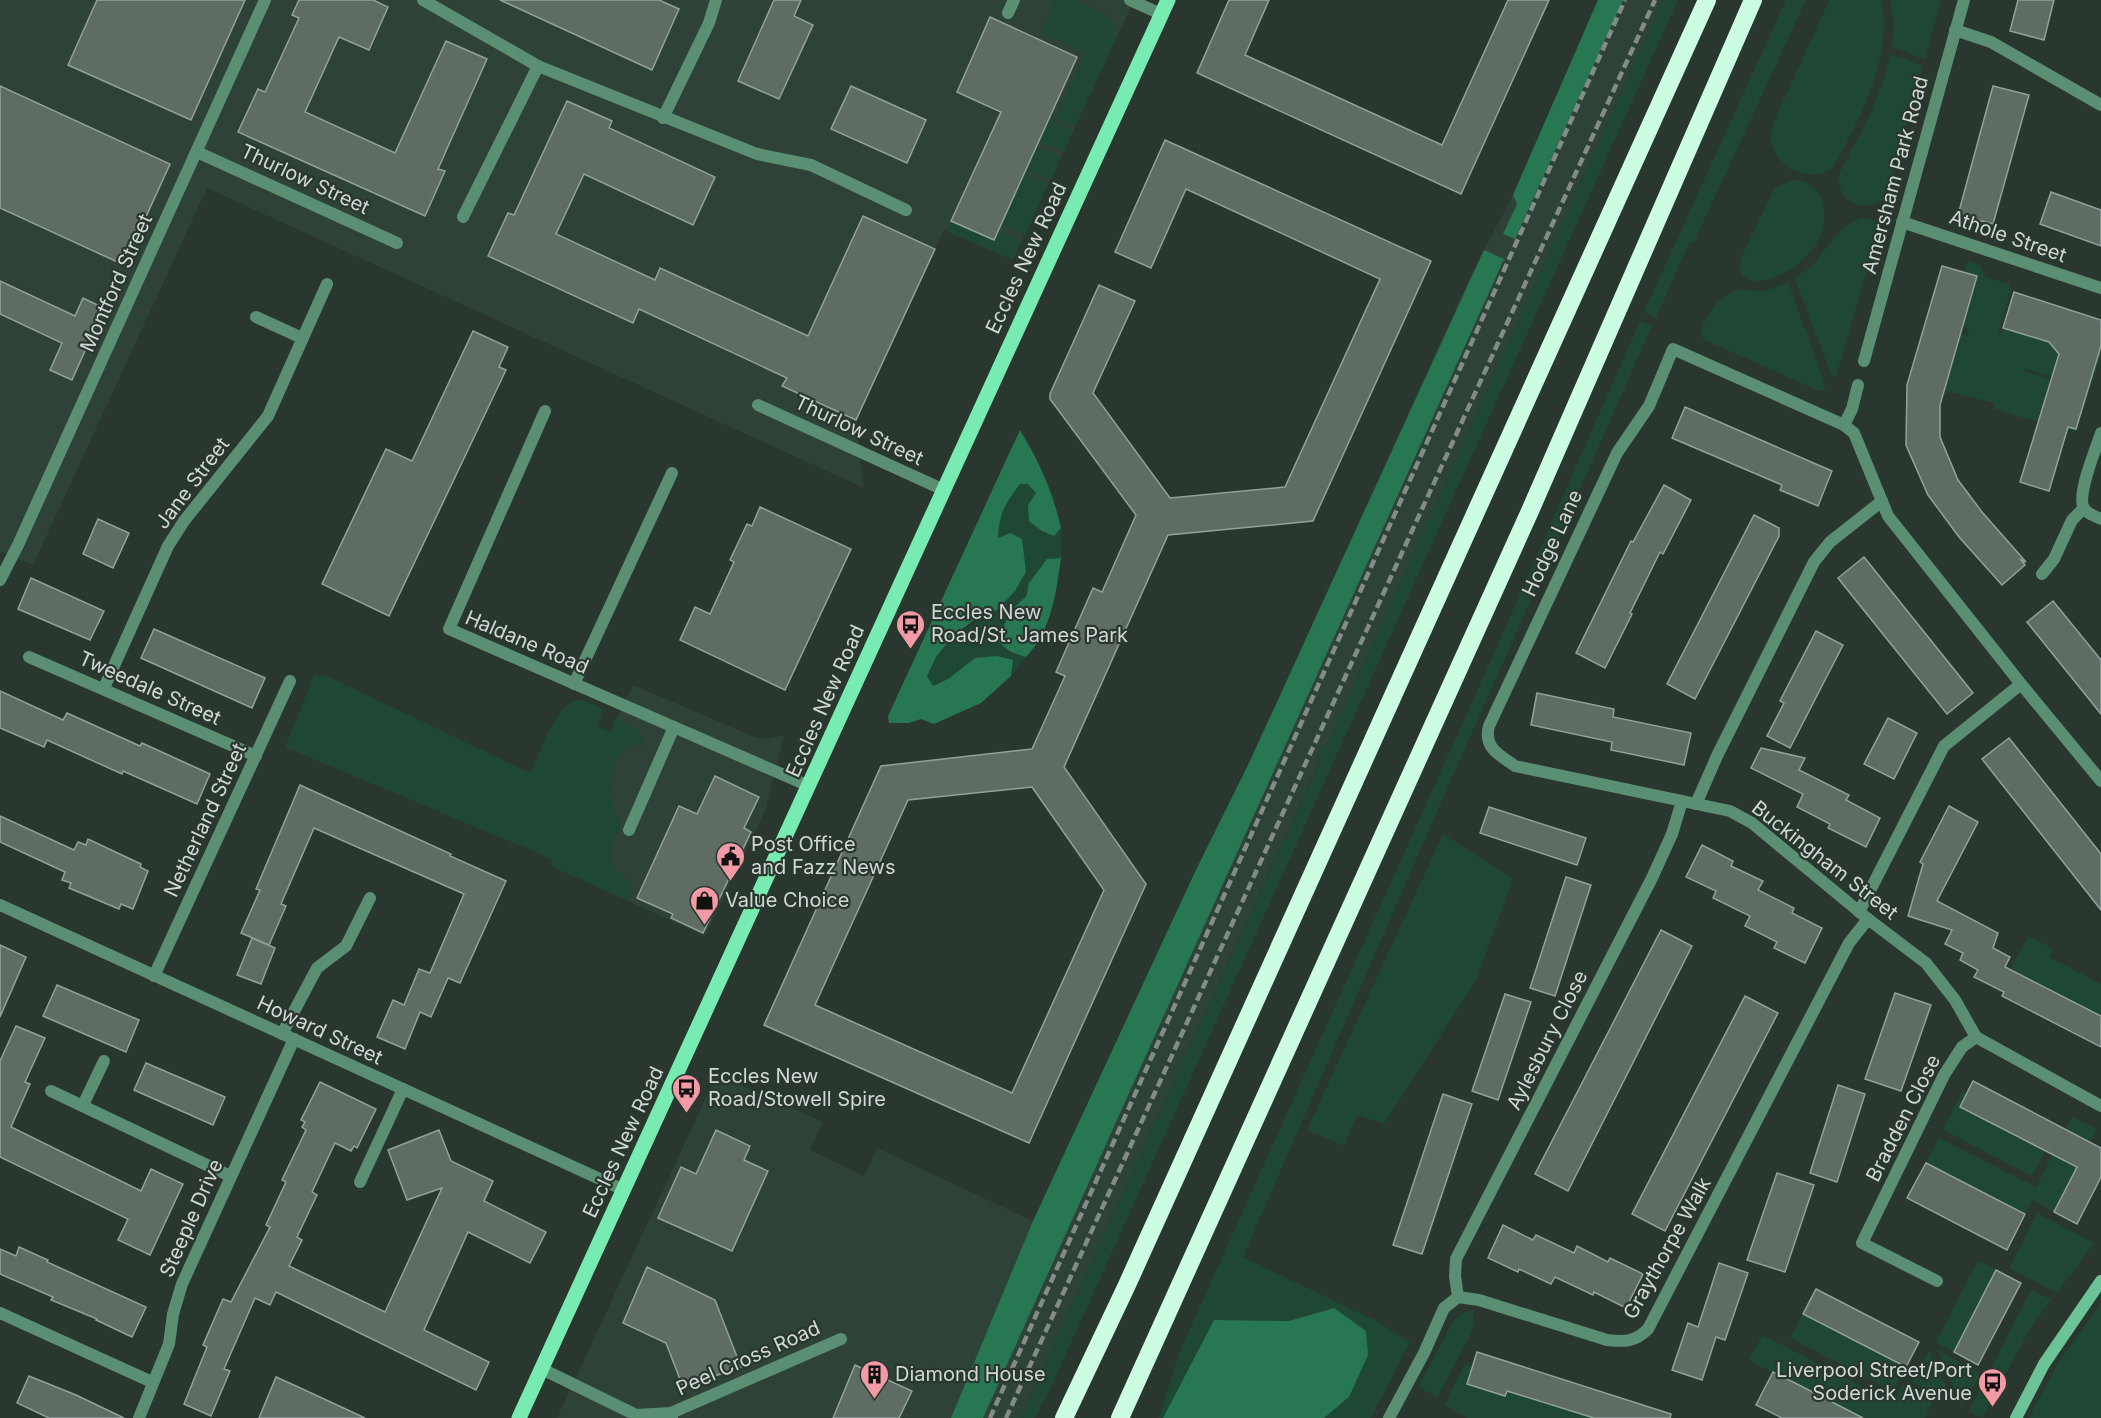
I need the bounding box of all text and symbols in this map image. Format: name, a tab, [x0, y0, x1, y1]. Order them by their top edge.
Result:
street label: Amersham Park Road	[1857, 73, 1933, 277]
street label: Thurlow Street	[237, 139, 374, 220]
street label: Eccles New Road	[980, 179, 1072, 337]
street label: Athole Street	[1946, 205, 2070, 267]
street label: Montford Street	[75, 210, 157, 356]
street label: Thurlow Street	[791, 390, 928, 471]
street label: Jane Street	[150, 432, 234, 533]
street label: Hodge Lane	[1517, 486, 1587, 600]
place label: Eccles New Road/St. James Park	[931, 600, 1128, 647]
street label: Haldane Road	[462, 605, 592, 679]
bus stop icon: Eccles New Road/St. James Park	[894, 608, 926, 650]
street label: Eccles New Road	[781, 621, 869, 781]
street label: Tweedale Street	[75, 646, 225, 730]
street label: Netherland Street	[159, 739, 251, 901]
street label: Buckingham Street	[1747, 795, 1903, 925]
place label: Post Office and Fazz News	[751, 832, 895, 879]
public building icon: Post Office and Fazz News	[714, 840, 746, 882]
shop icon: Value Choice	[688, 884, 720, 926]
place label: Value Choice	[725, 888, 849, 912]
street label: Aylesbury Close	[1502, 966, 1592, 1114]
street label: Howard Street	[253, 990, 387, 1070]
street label: Bradden Close	[1861, 1051, 1945, 1185]
street label: Eccles New Road	[577, 1063, 669, 1221]
place label: Eccles New Road/Stowell Spire	[708, 1064, 886, 1111]
bus stop icon: Eccles New Road/Stowell Spire	[671, 1072, 703, 1114]
street label: Steeple Drive	[154, 1155, 228, 1281]
street label: Graythorpe Walk	[1618, 1173, 1716, 1323]
street label: Peel Cross Road	[672, 1315, 824, 1401]
building icon: Diamond House	[858, 1358, 890, 1400]
place label: Liverpool Street/Port Soderick Avenue	[1776, 1358, 1972, 1405]
place label: Diamond House	[895, 1362, 1046, 1386]
bus stop icon: Liverpool Street/Port Soderick Avenue	[1977, 1366, 2009, 1408]

